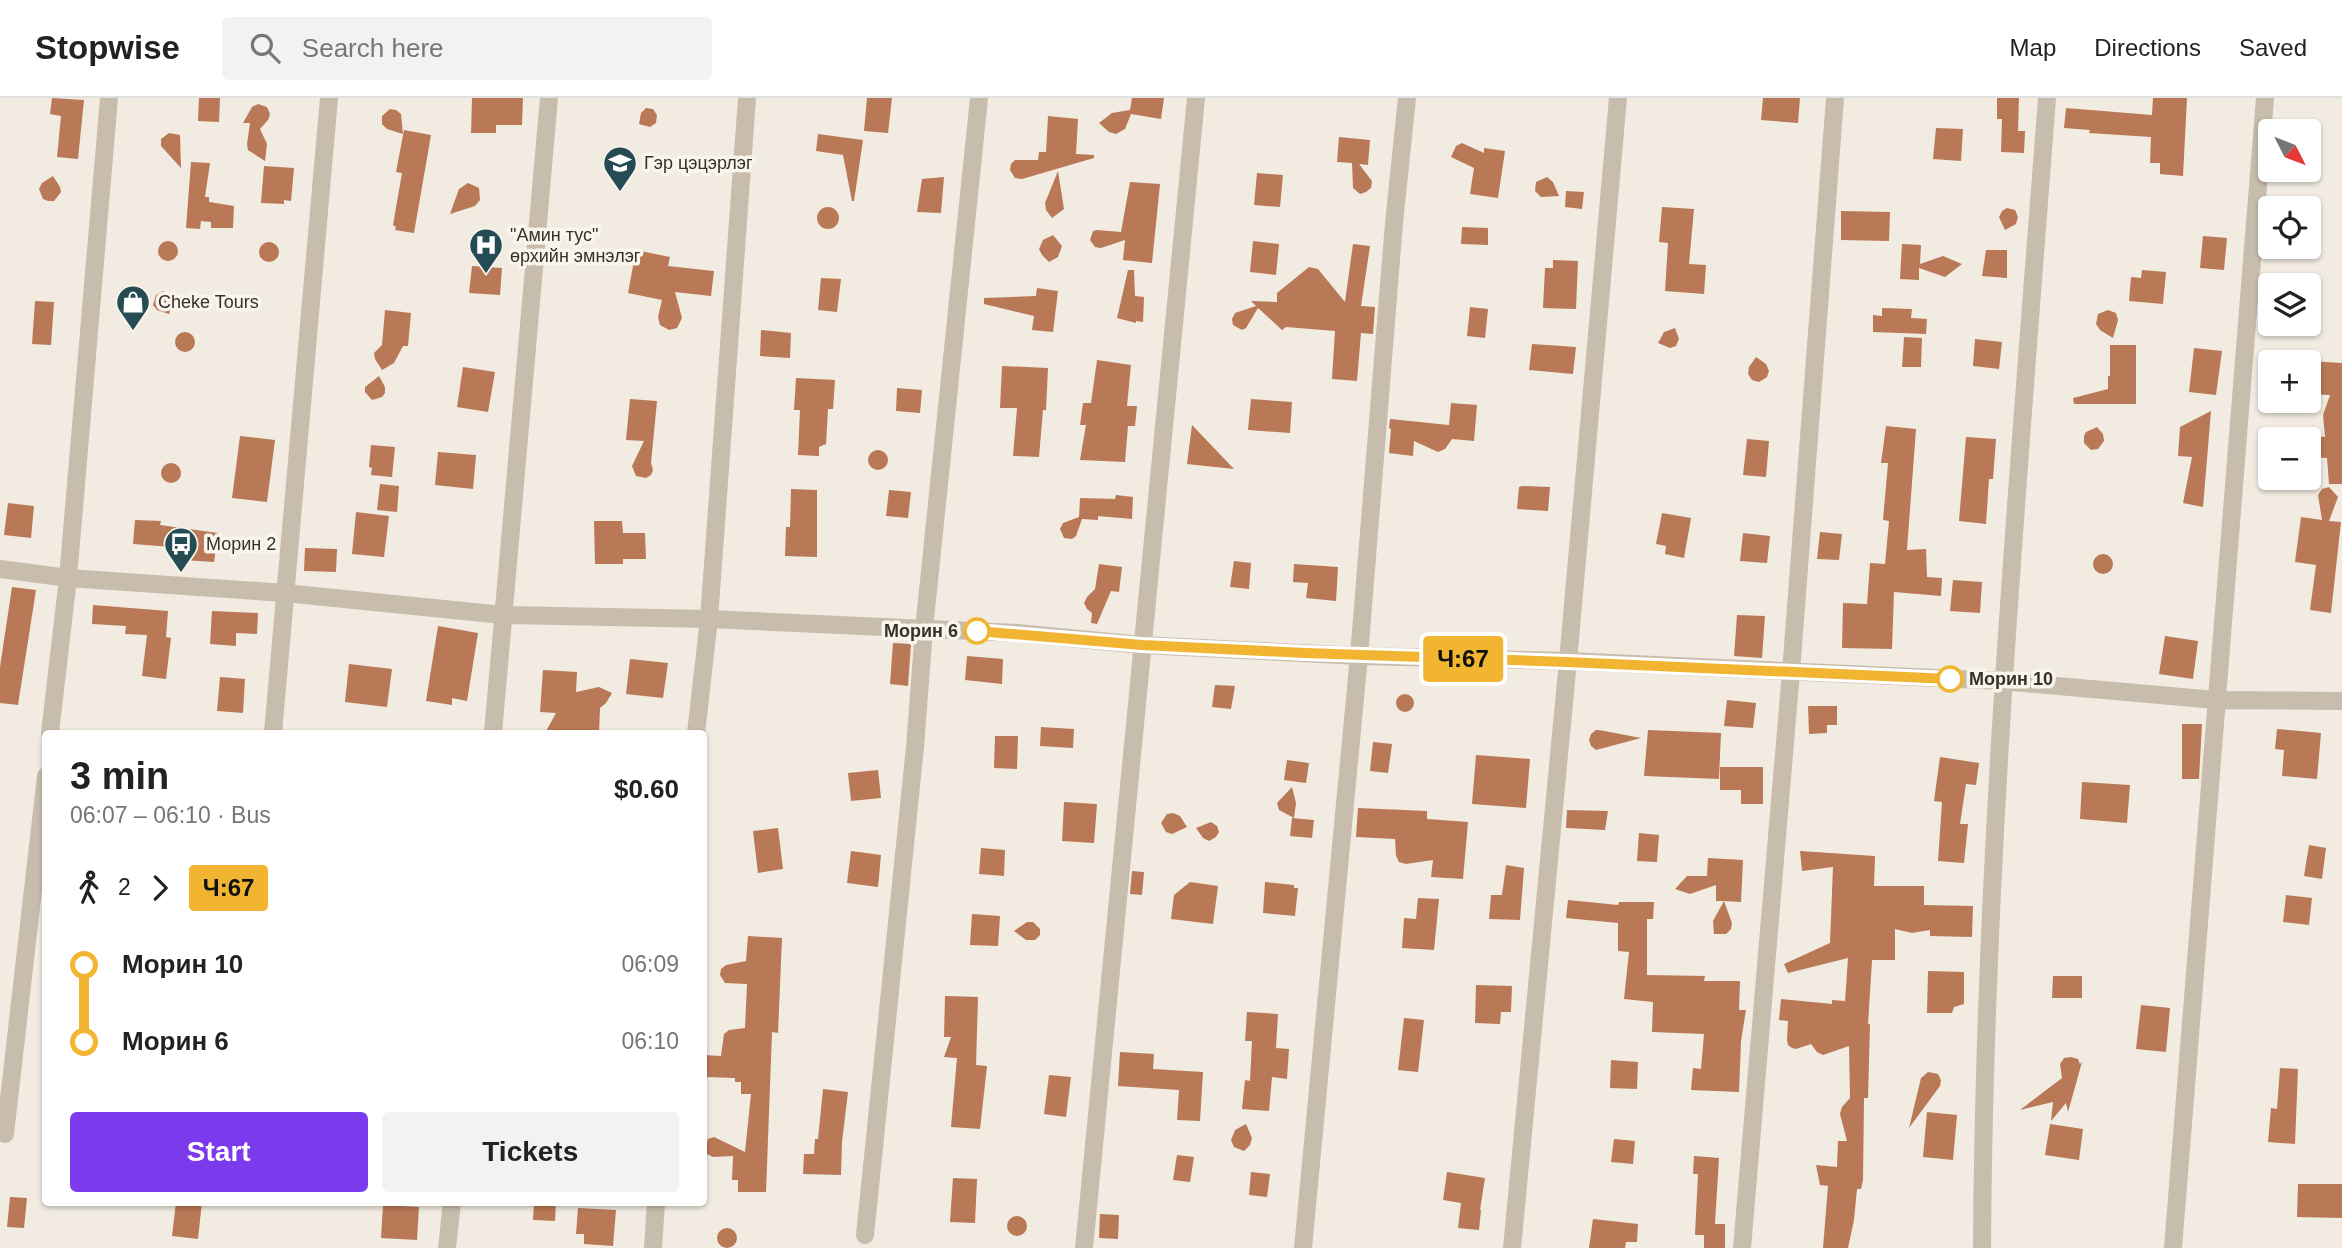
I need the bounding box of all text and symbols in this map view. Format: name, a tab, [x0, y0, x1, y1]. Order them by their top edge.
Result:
search box	[222, 17, 712, 80]
text: Stopwise	[35, 29, 180, 66]
icon: search	[246, 29, 284, 67]
text: Search here	[302, 33, 444, 63]
text: Map	[2010, 34, 2056, 61]
text: Directions	[2094, 34, 2201, 61]
text: Saved	[2239, 34, 2307, 61]
north arrow	[2258, 119, 2320, 182]
map controls	[2258, 119, 2321, 490]
school or university icon: Гэр цэцэрлэг	[601, 144, 639, 193]
place label: Гэр цэцэрлэг	[644, 153, 753, 173]
button: locate	[2258, 196, 2321, 259]
place label: "Амин тус" өрхийн эмнэлэг	[510, 225, 641, 266]
hospital icon: "Амин тус" өрхийн эмнэлэг	[467, 226, 505, 275]
button: layers	[2258, 273, 2321, 336]
shop icon: Cheke Tours	[114, 283, 152, 332]
place label: Cheke Tours	[158, 292, 259, 312]
button: +	[2258, 350, 2321, 413]
button: −	[2258, 427, 2321, 490]
bus stop icon: Морин 2	[162, 525, 200, 574]
place label: Морин 2	[206, 534, 276, 554]
marker: Морин 6	[964, 618, 990, 644]
place label: Морин 6	[884, 621, 958, 641]
line badge: Ч:67	[1414, 636, 1512, 682]
text: Ч:67	[1437, 645, 1489, 672]
marker: Морин 10	[1937, 666, 1963, 692]
place label: Морин 10	[1969, 669, 2053, 689]
text: 3 min	[70, 755, 169, 797]
text: $0.60	[614, 774, 679, 804]
text: 06:07 – 06:10 · Bus	[70, 802, 271, 828]
icon: walk	[70, 869, 108, 907]
icon: forward	[141, 869, 179, 907]
text: 2	[118, 874, 131, 900]
text: Ч:67	[203, 874, 254, 901]
text: Морин 10	[122, 949, 243, 979]
text: 06:09	[621, 951, 679, 977]
text: Морин 6	[122, 1026, 229, 1056]
text: 06:10	[621, 1028, 679, 1054]
button: Start	[70, 1112, 368, 1192]
button: Tickets	[382, 1112, 679, 1192]

